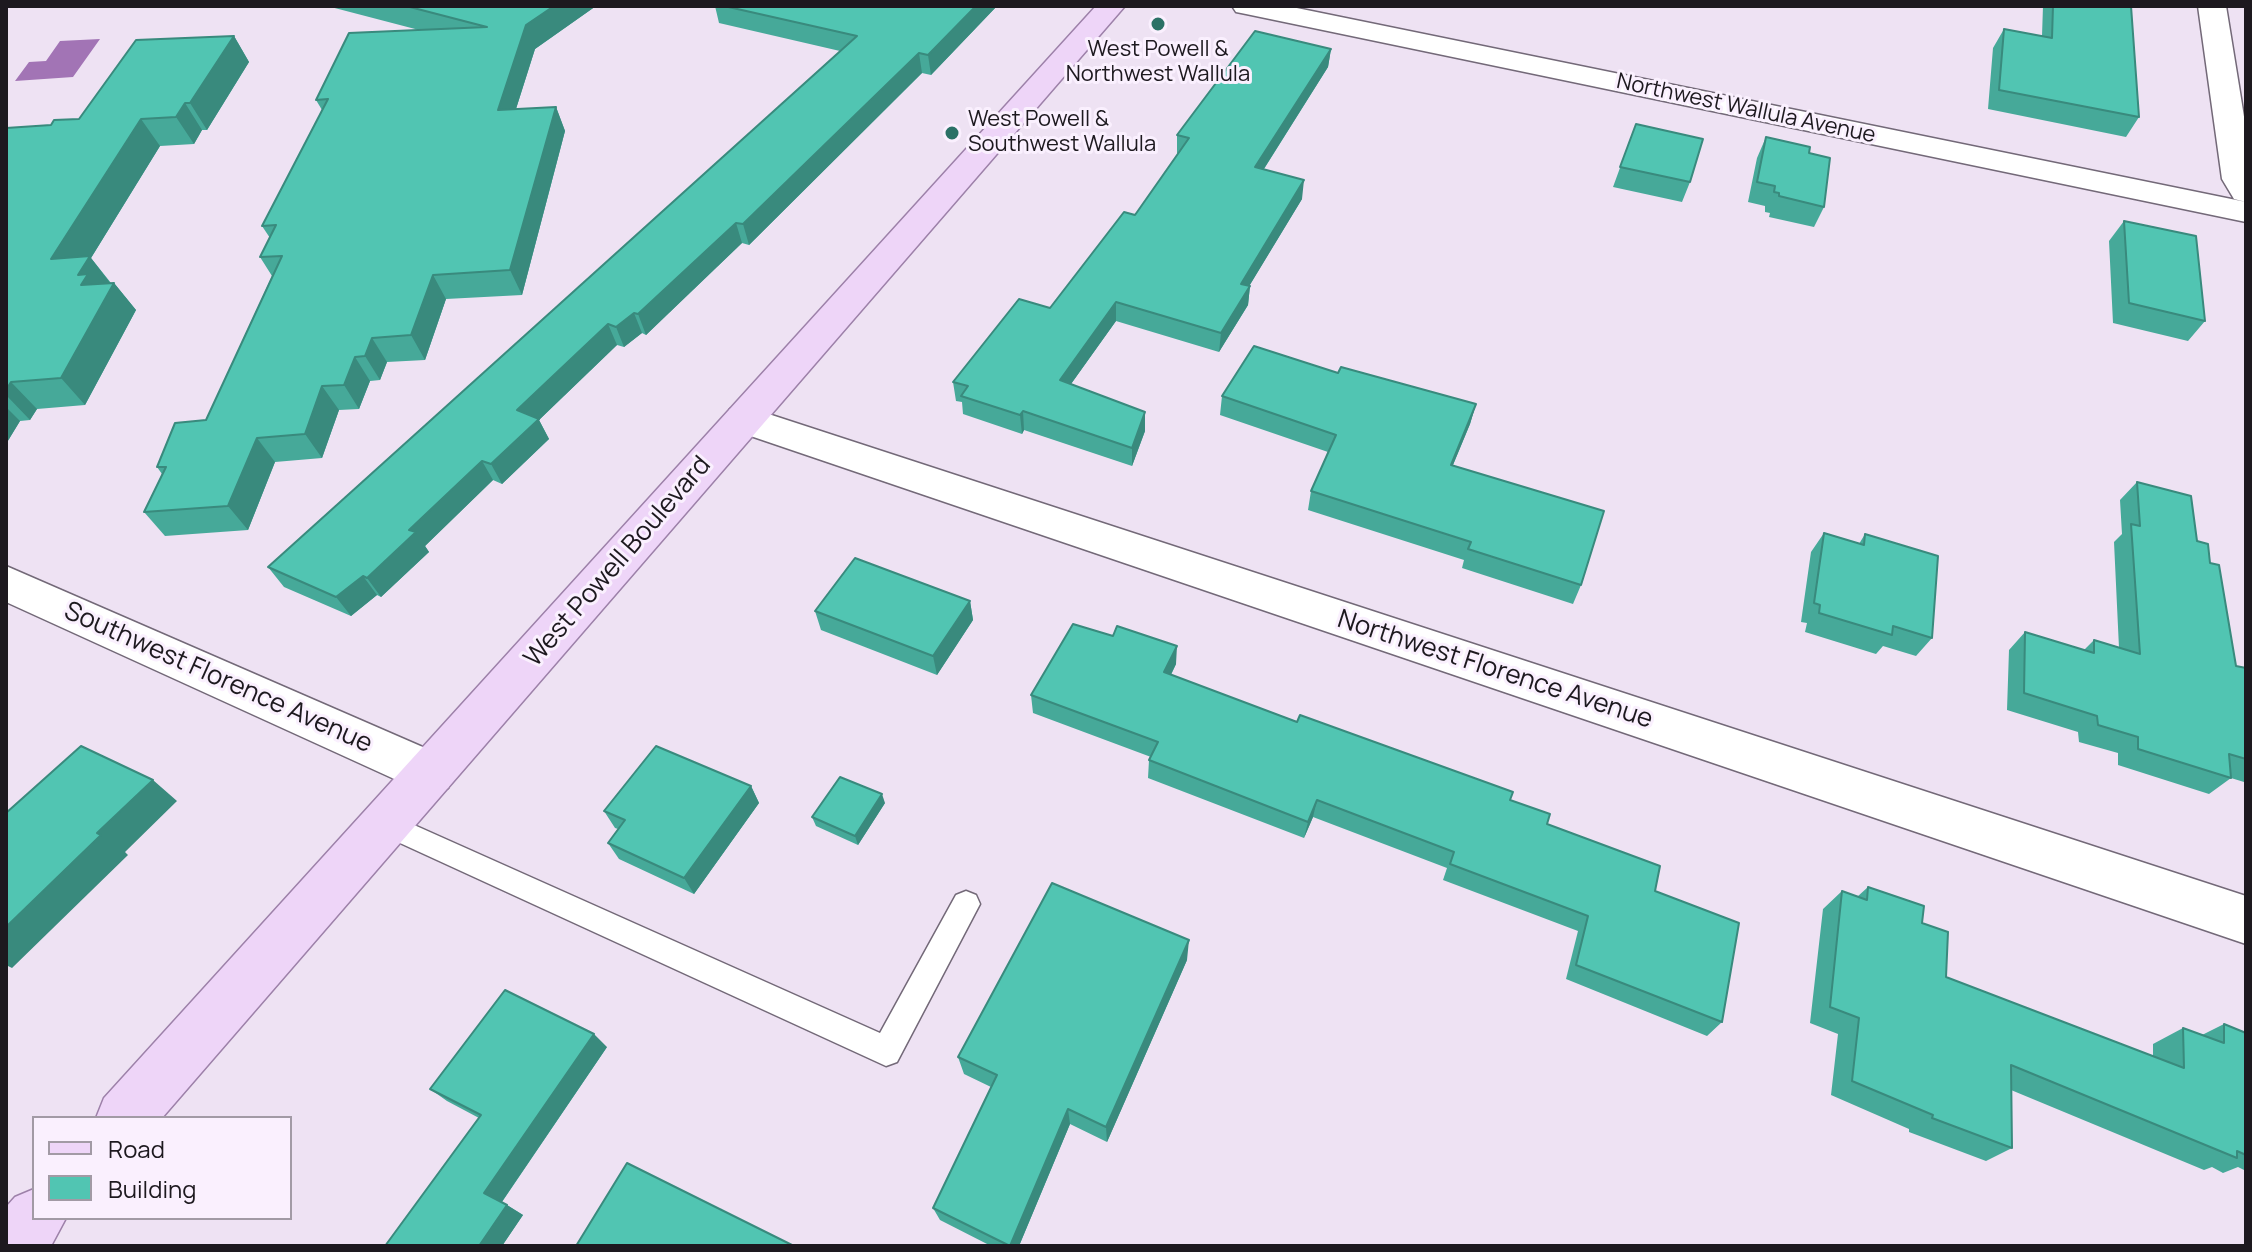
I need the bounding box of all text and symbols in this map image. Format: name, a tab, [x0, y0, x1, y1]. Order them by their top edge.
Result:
marker: West Powell & Northwest Wallula	[1149, 15, 1167, 33]
place label: West Powell & Northwest Wallula	[1066, 37, 1250, 88]
street label: Northwest Wallula Avenue	[1614, 69, 1878, 149]
place label: West Powell & Southwest Wallula	[968, 107, 1156, 158]
marker: West Powell & Southwest Wallula	[943, 124, 961, 142]
street label: West Powell Boulevard	[518, 450, 718, 674]
street label: Southwest Florence Avenue	[59, 596, 377, 760]
street label: Northwest Florence Avenue	[1333, 604, 1657, 736]
legend	[32, 1116, 292, 1220]
text: Road	[108, 1132, 165, 1165]
text: Building	[108, 1172, 196, 1205]

